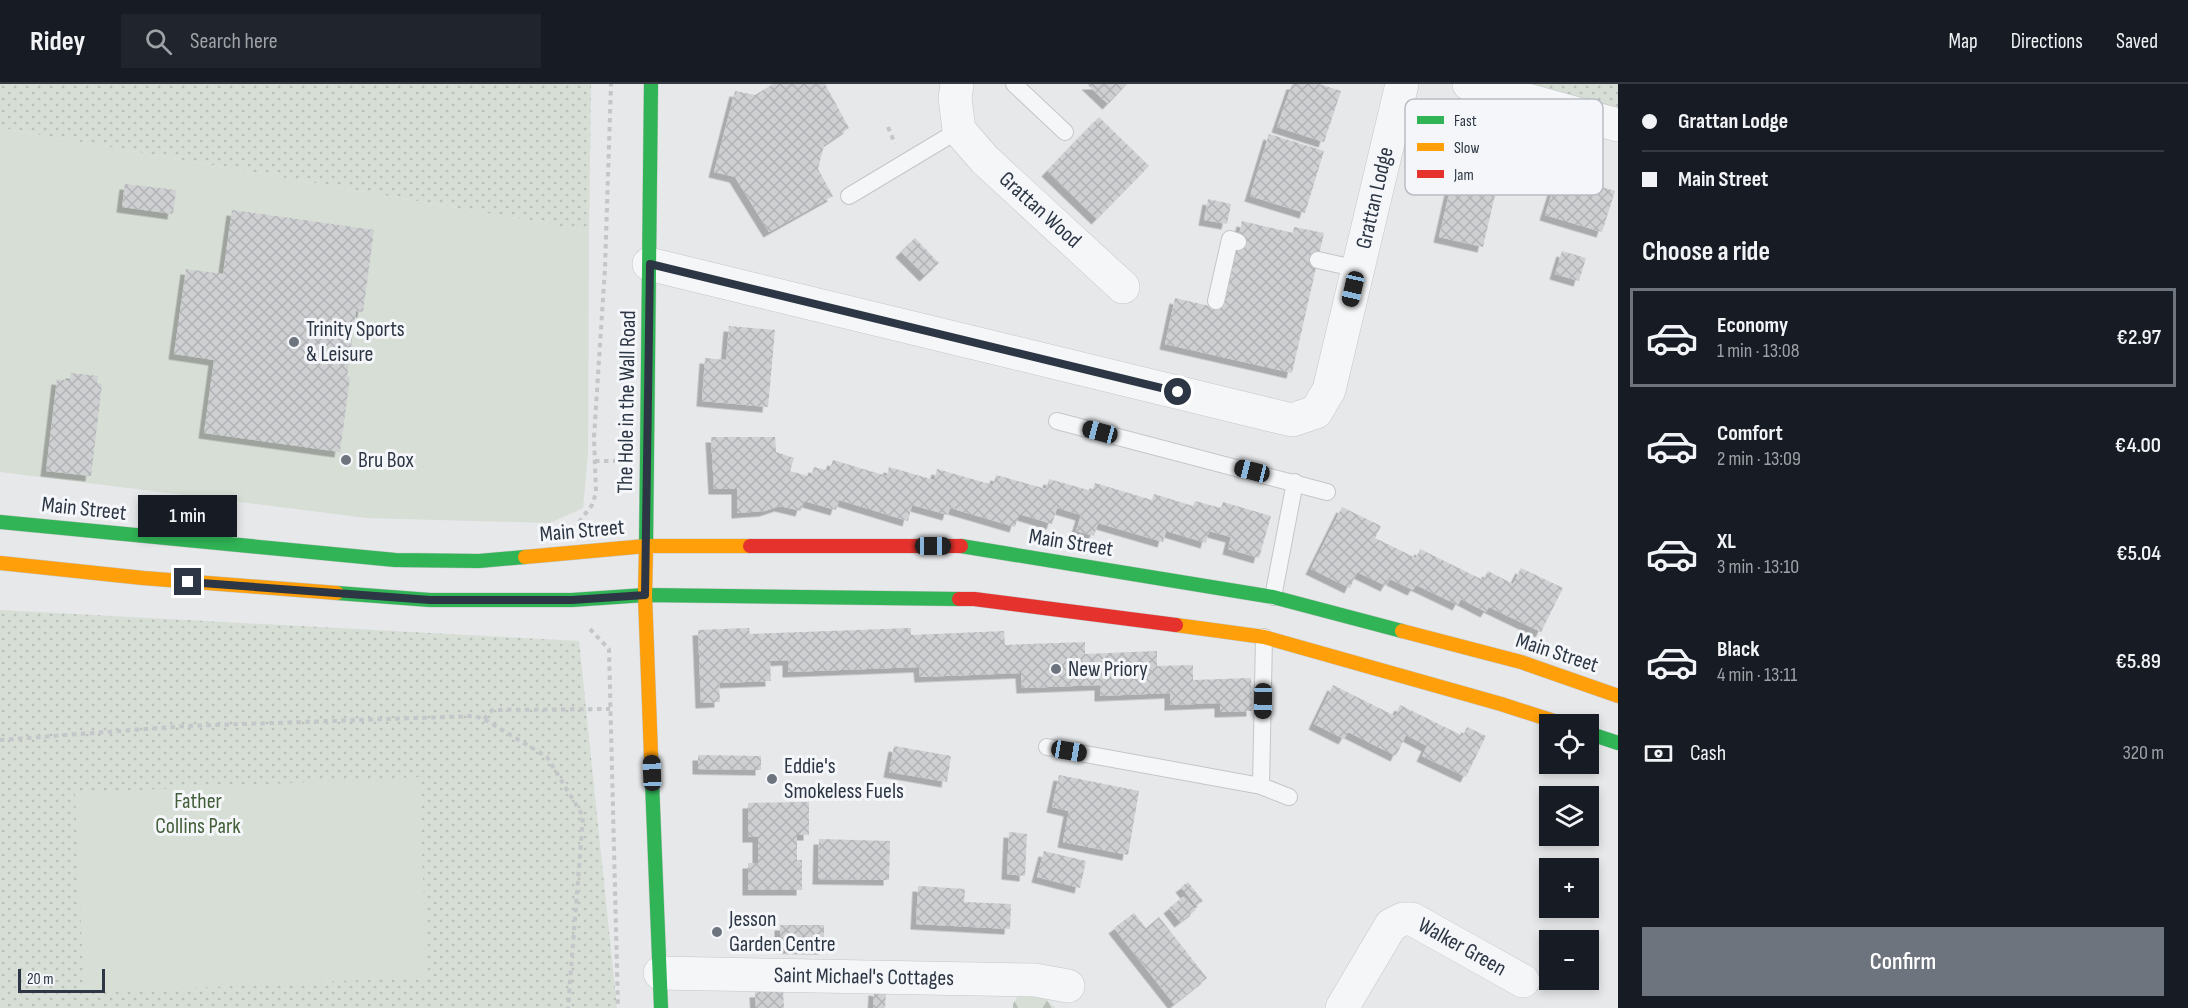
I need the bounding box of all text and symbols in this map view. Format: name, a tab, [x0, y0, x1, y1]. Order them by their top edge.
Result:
search box	[121, 14, 541, 68]
text: Ridey	[30, 25, 85, 58]
icon: search	[142, 25, 175, 58]
text: Search here	[190, 28, 278, 55]
text: Map	[1948, 29, 1978, 54]
text: Directions	[2011, 29, 2083, 54]
text: Saved	[2116, 29, 2158, 54]
legend	[1405, 99, 1603, 195]
text: Grattan Lodge	[1678, 108, 1788, 135]
text: Fast	[1454, 112, 1477, 131]
text: Slow	[1454, 139, 1479, 158]
street label: Grattan Lodge	[1350, 144, 1400, 252]
street label: Grattan Wood	[993, 166, 1087, 254]
text: Jam	[1453, 166, 1474, 185]
text: Main Street	[1678, 166, 1768, 193]
text: Choose a ride	[1642, 236, 1770, 268]
car	[1340, 269, 1366, 309]
street label: The Hole in the Wall Road	[612, 310, 642, 494]
icon: car	[1645, 311, 1699, 365]
text: Economy	[1717, 312, 1788, 339]
place label: Trinity Sports & Leisure	[306, 316, 405, 368]
text: €2.97	[2116, 324, 2161, 351]
marker: Trinity Sports & Leisure	[287, 335, 301, 349]
text: 1 min · 13:08	[1717, 339, 1799, 363]
route start	[1164, 378, 1191, 405]
car	[1080, 419, 1120, 445]
icon: car	[1645, 419, 1699, 473]
text: Comfort	[1717, 420, 1783, 447]
text: €4.00	[2115, 432, 2161, 459]
place label: Bru Box	[358, 447, 415, 474]
text: 2 min · 13:09	[1717, 447, 1801, 471]
marker: Bru Box	[339, 453, 353, 467]
car	[1232, 458, 1272, 484]
street label: Main Street	[40, 491, 128, 527]
callout: 1 min	[138, 495, 237, 537]
text: 1 min	[169, 504, 206, 528]
street label: Main Street	[539, 514, 626, 548]
street label: Main Street	[1027, 523, 1115, 563]
icon: car	[1645, 527, 1699, 581]
text: XL	[1717, 528, 1736, 555]
car	[915, 537, 951, 555]
text: €5.04	[2116, 540, 2161, 567]
text: 3 min · 13:10	[1717, 555, 1799, 579]
route end	[174, 568, 201, 595]
street label: Main Street	[1512, 627, 1602, 679]
icon: car	[1645, 635, 1699, 689]
text: Black	[1717, 636, 1759, 663]
text: €5.89	[2116, 648, 2161, 675]
place label: New Priory	[1068, 656, 1148, 683]
marker: New Priory	[1049, 662, 1063, 676]
text: 4 min · 13:11	[1717, 663, 1797, 687]
car	[1254, 683, 1272, 719]
map controls	[1539, 714, 1599, 990]
button: locate	[1539, 714, 1599, 774]
icon: cash	[1642, 737, 1675, 770]
car	[1050, 739, 1088, 763]
text: Cash	[1690, 740, 1726, 767]
text: 320 m	[2122, 741, 2164, 765]
place label: Eddie's Smokeless Fuels	[784, 753, 904, 805]
car	[642, 755, 662, 791]
marker: Eddie's Smokeless Fuels	[765, 772, 779, 786]
button: layers	[1539, 786, 1599, 846]
park label: Father Collins Park	[155, 788, 241, 840]
button: +	[1539, 858, 1599, 918]
place label: Jesson Garden Centre	[728, 906, 836, 958]
street label: Walker Green	[1413, 912, 1511, 982]
marker: Jesson Garden Centre	[710, 925, 724, 939]
button: Confirm	[1642, 927, 2164, 996]
button: −	[1539, 930, 1599, 990]
street label: Saint Michael's Cottages	[774, 962, 954, 992]
scale bar	[18, 966, 105, 994]
text: 20 m	[27, 970, 54, 989]

